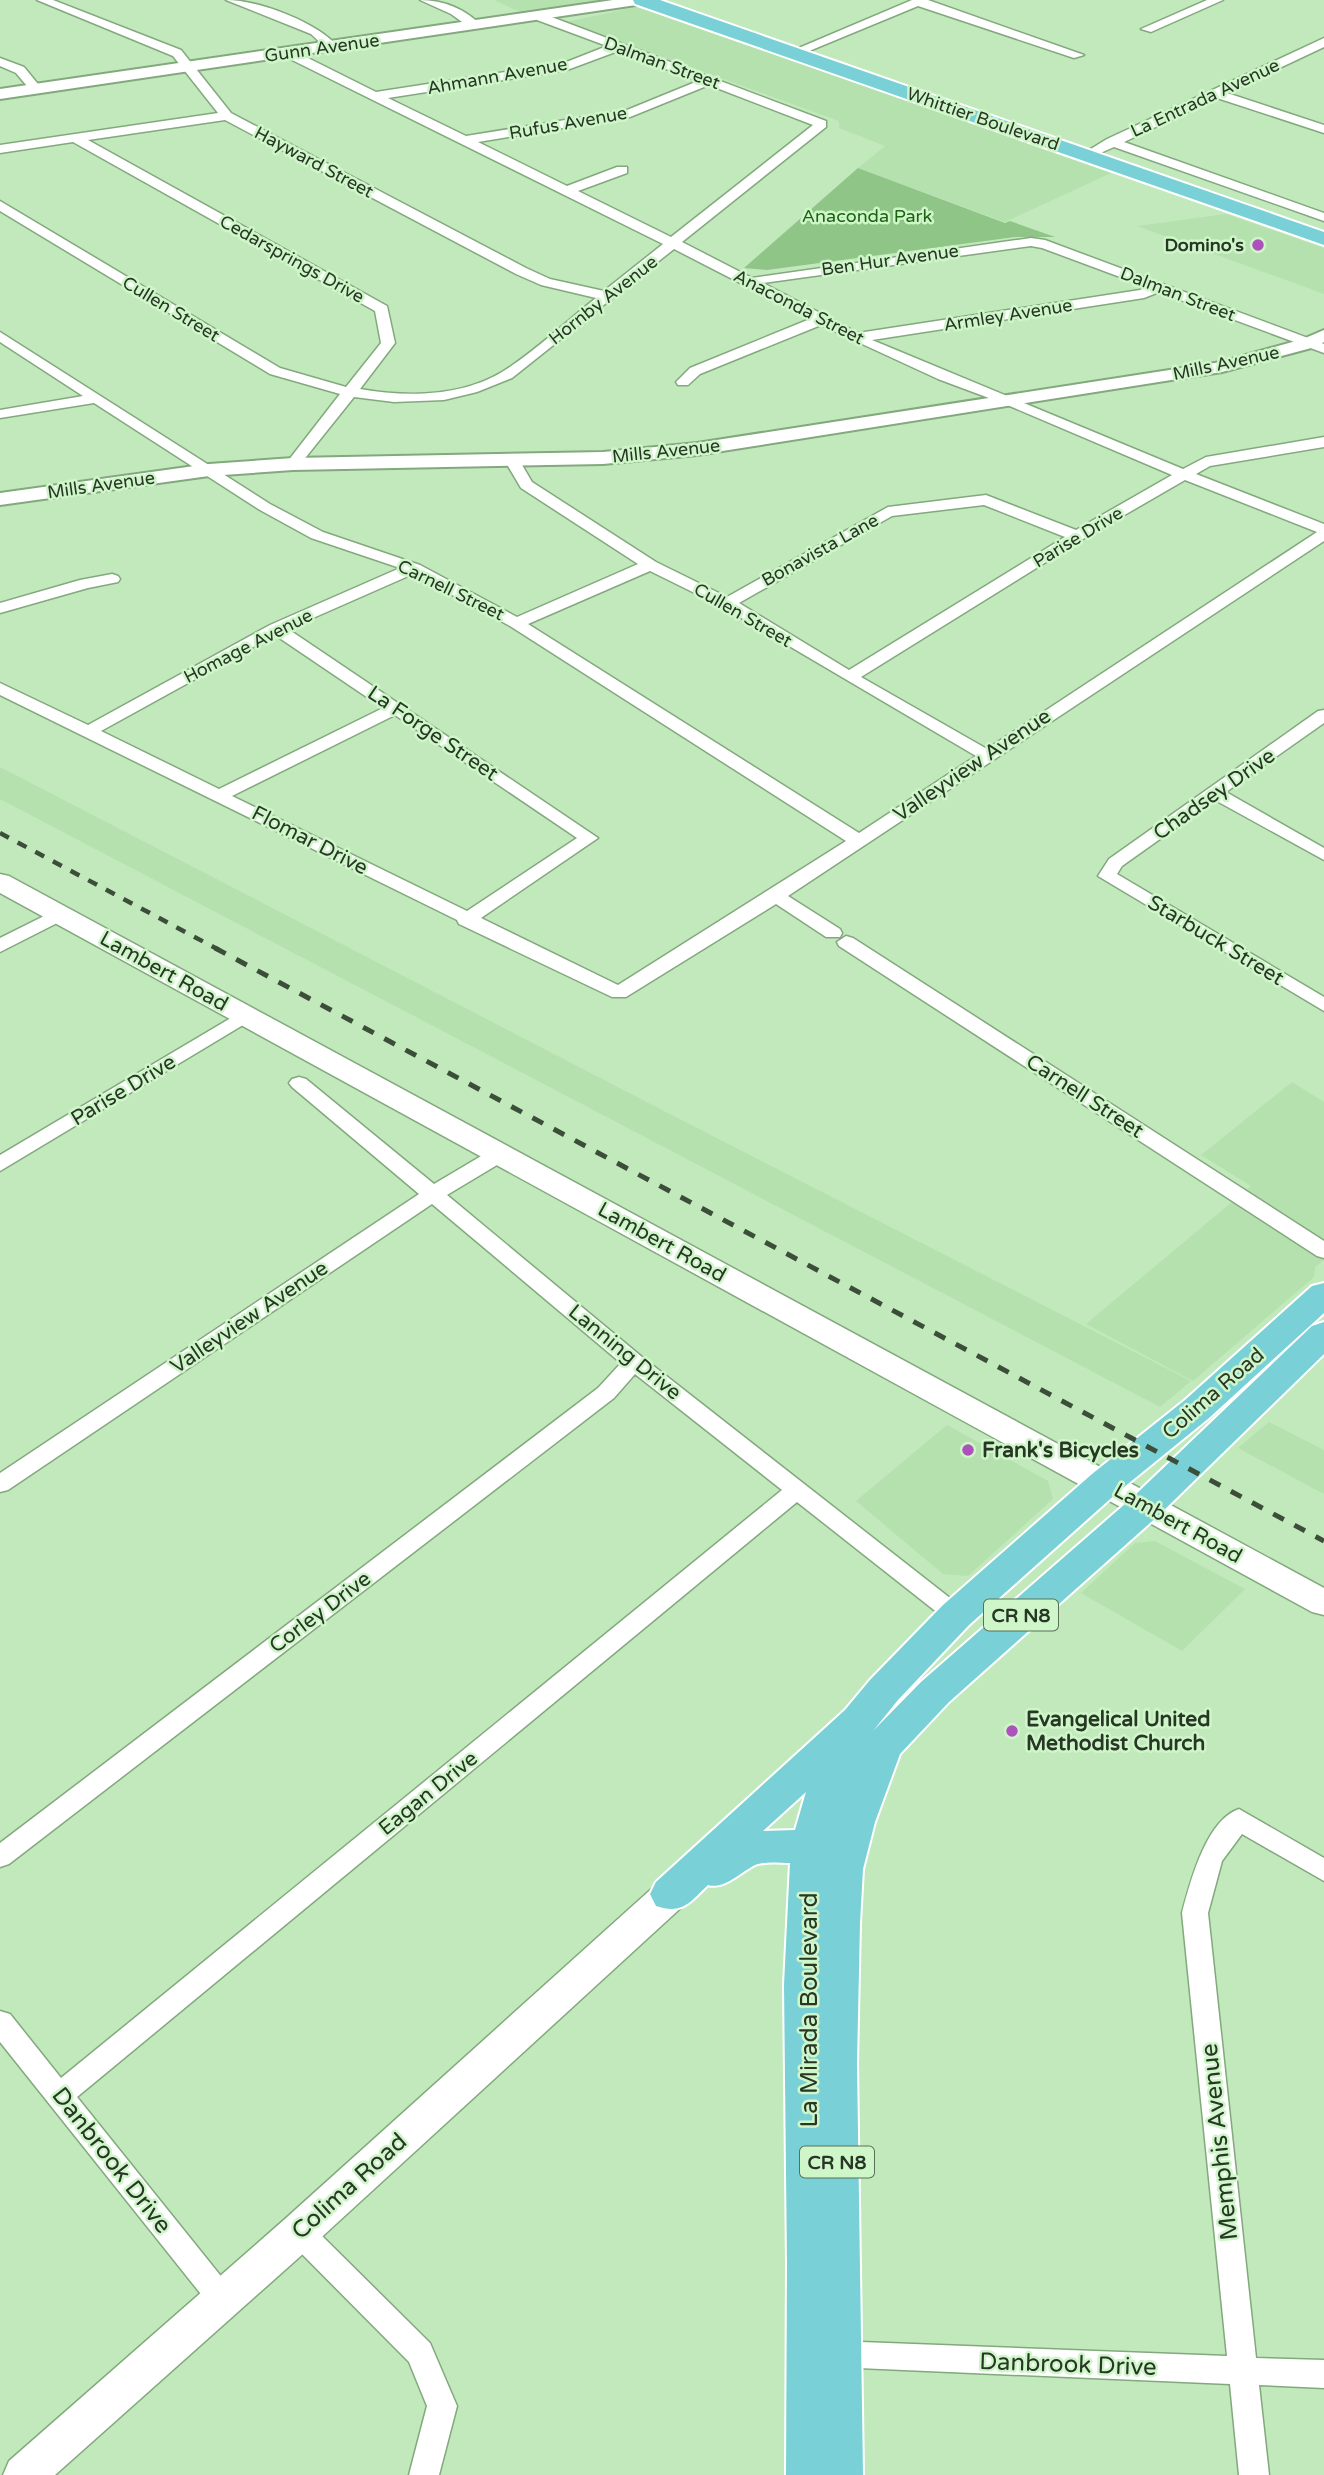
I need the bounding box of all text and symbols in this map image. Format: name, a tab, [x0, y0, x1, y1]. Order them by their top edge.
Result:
street label: Gunn Avenue	[263, 29, 381, 67]
street label: Dalman Street	[601, 32, 723, 94]
street label: Ahmann Avenue	[425, 53, 569, 99]
street label: La Entrada Avenue	[1127, 54, 1283, 142]
street label: Whittier Boulevard	[904, 83, 1062, 155]
street label: Rufus Avenue	[507, 102, 629, 144]
street label: Hayward Street	[251, 121, 377, 203]
park label: Anaconda Park	[802, 205, 932, 227]
street label: Cedarsprings Drive	[216, 210, 368, 308]
place label: Domino's	[1165, 234, 1244, 256]
marker: Domino's	[1250, 237, 1266, 253]
street label: Ben Hur Avenue	[820, 239, 960, 281]
street label: Hornby Avenue	[544, 251, 662, 349]
street label: Dalman Street	[1117, 262, 1239, 326]
street label: Anaconda Street	[730, 265, 868, 349]
street label: Cullen Street	[118, 271, 224, 347]
street label: Armley Avenue	[942, 294, 1074, 336]
street label: Mills Avenue	[1171, 341, 1281, 385]
street label: Mills Avenue	[611, 434, 721, 468]
street label: Mills Avenue	[46, 467, 156, 503]
street label: Parise Drive	[1029, 502, 1127, 572]
street label: Bonavista Lane	[758, 509, 882, 591]
street label: Carnell Street	[394, 555, 508, 625]
street label: Cullen Street	[690, 578, 796, 652]
street label: Homage Avenue	[180, 604, 316, 688]
street label: La Forge Street	[363, 680, 503, 786]
street label: Valleyview Avenue	[889, 704, 1056, 827]
street label: Chadsey Drive	[1149, 743, 1280, 846]
street label: Flomar Drive	[248, 800, 372, 880]
street label: Starbuck Street	[1143, 890, 1288, 991]
street label: Lambert Road	[95, 926, 232, 1017]
street label: Parise Drive	[66, 1049, 180, 1131]
street label: Carnell Street	[1021, 1049, 1148, 1144]
street label: Lambert Road	[593, 1197, 730, 1288]
street label: Valleyview Avenue	[166, 1256, 333, 1379]
street label: Lanning Drive	[563, 1299, 686, 1406]
street label: Colima Road	[1157, 1342, 1269, 1444]
place label: Frank's Bicycles	[982, 1438, 1139, 1463]
marker: Frank's Bicycles	[960, 1442, 976, 1458]
street label: Lambert Road	[1109, 1478, 1246, 1569]
street label: Corley Drive	[265, 1566, 376, 1659]
road number: CR N8	[984, 1600, 1058, 1630]
place label: Evangelical United Methodist Church	[1026, 1707, 1211, 1756]
marker: Evangelical United Methodist Church	[1004, 1723, 1020, 1739]
street label: Eagan Drive	[374, 1746, 483, 1841]
street label: La Mirada Boulevard	[795, 1892, 824, 2128]
street label: Memphis Avenue	[1195, 2042, 1244, 2242]
street label: Danbrook Drive	[46, 2081, 178, 2239]
street label: Colima Road	[286, 2127, 413, 2246]
road number: CR N8	[800, 2146, 874, 2178]
street label: Danbrook Drive	[979, 2347, 1157, 2382]

